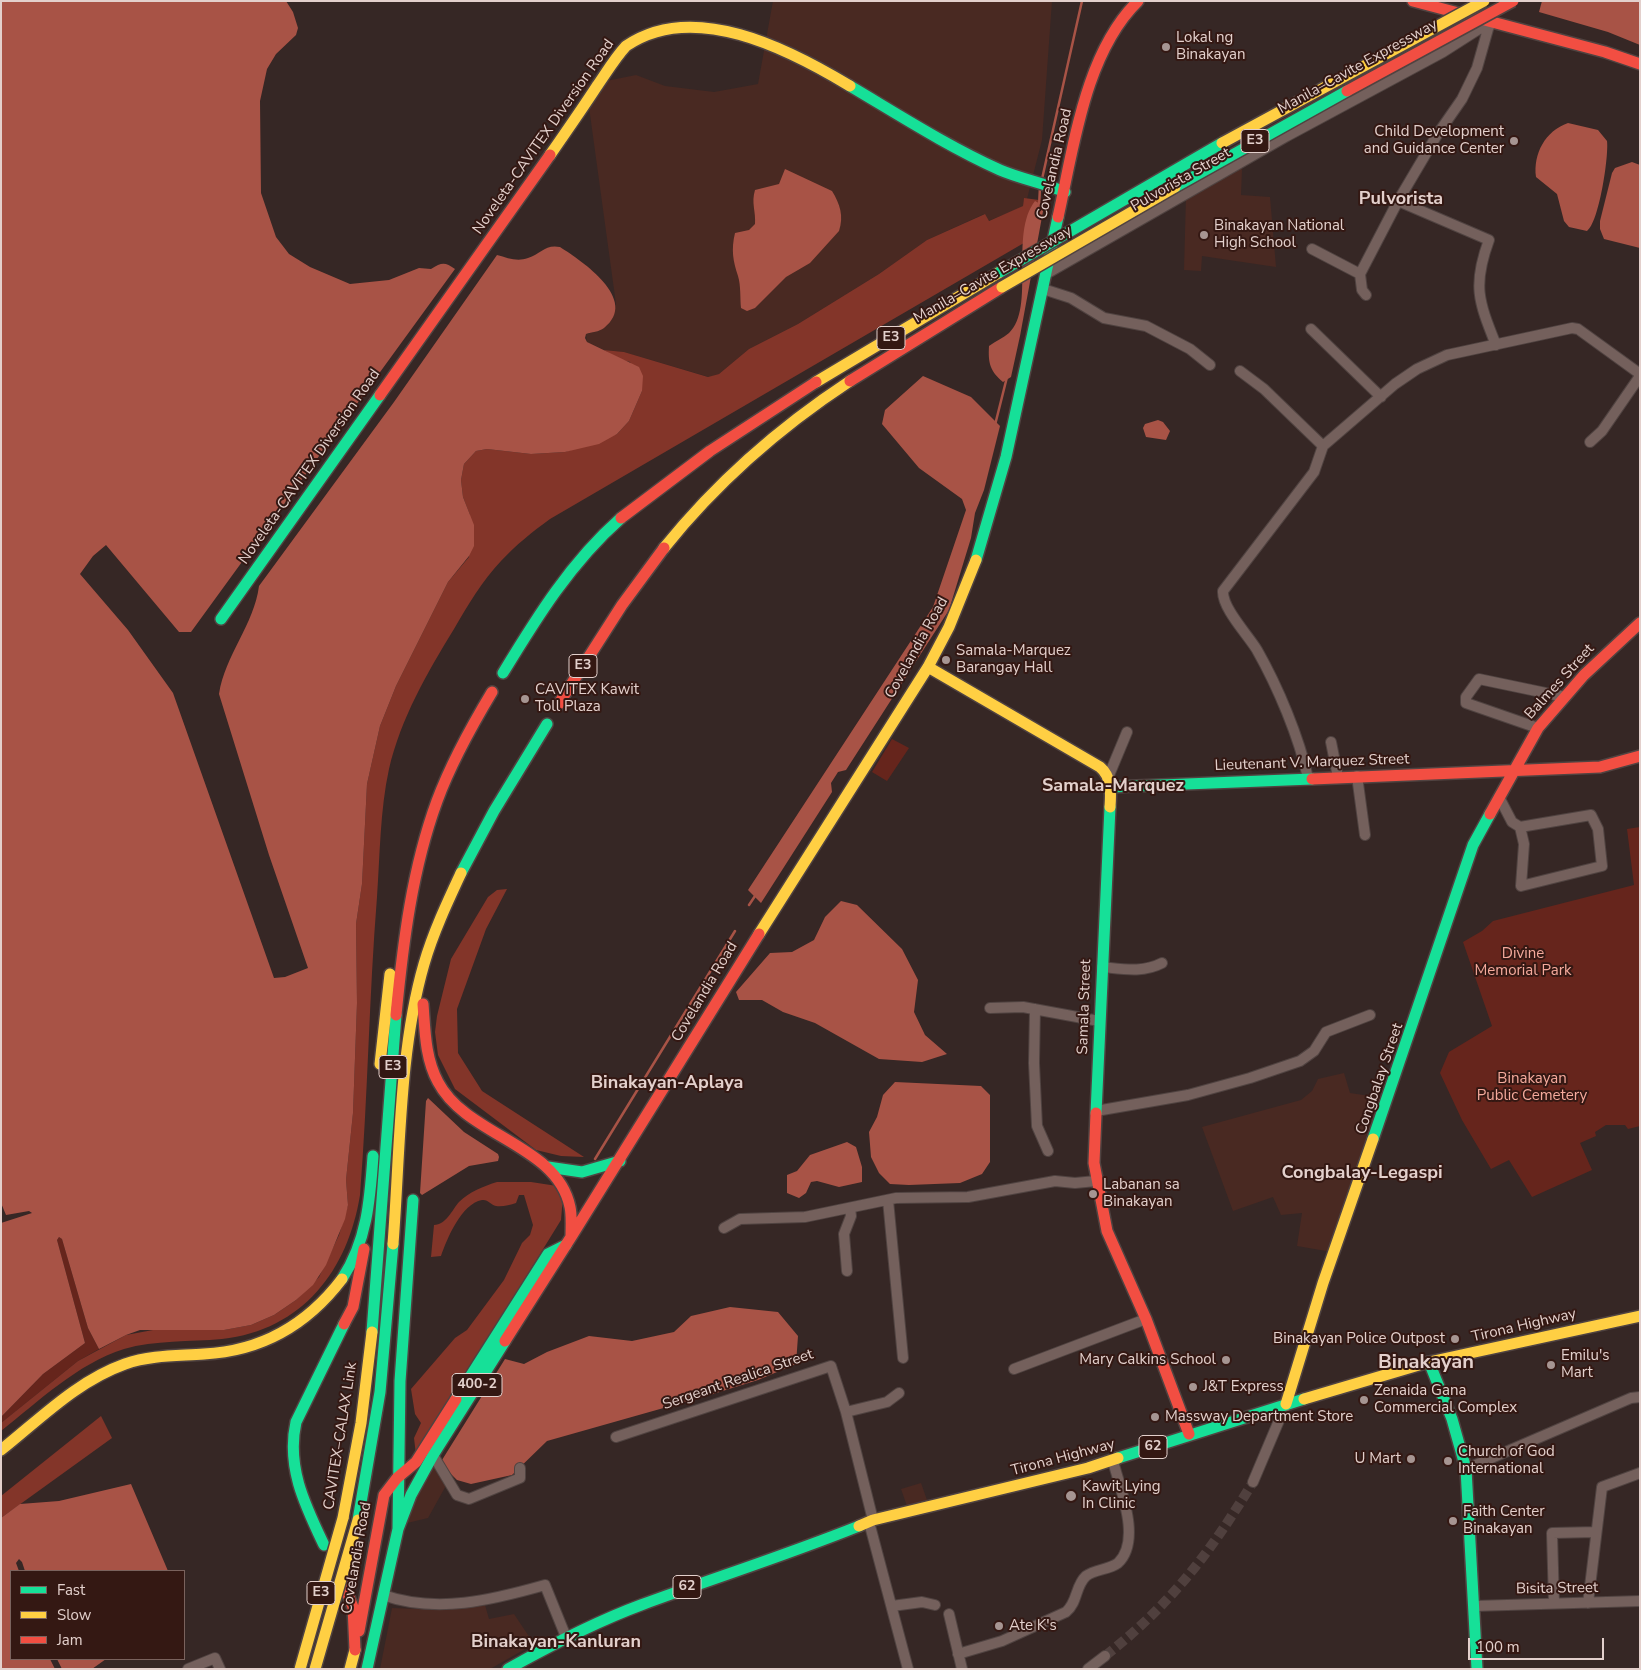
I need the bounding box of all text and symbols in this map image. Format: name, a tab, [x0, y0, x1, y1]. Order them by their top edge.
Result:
street label: Manila–Cavite Expressway	[1275, 16, 1441, 118]
place label: Lokal ng Binakayan	[1176, 29, 1245, 64]
street label: Noveleta-CAVITEX Diversion Road	[470, 36, 618, 238]
marker: Lokal ng Binakayan	[1160, 41, 1172, 53]
street label: Covelandia Road	[1033, 107, 1077, 221]
place label: Child Development and Guidance Center	[1364, 123, 1504, 158]
road number: E3	[1241, 130, 1269, 152]
marker: Child Development and Guidance Center	[1508, 135, 1520, 147]
street label: Pulvorista Street	[1128, 144, 1234, 216]
district label: Pulvorista	[1359, 189, 1443, 211]
place label: Binakayan National High School	[1214, 217, 1344, 252]
street label: Manila–Cavite Expressway	[911, 222, 1075, 328]
marker: Binakayan National High School	[1198, 229, 1210, 241]
road number: E3	[877, 326, 905, 349]
street label: Noveleta-CAVITEX Diversion Road	[236, 366, 384, 568]
street label: Covelandia Road	[882, 594, 952, 702]
street label: Balmes Street	[1521, 641, 1599, 723]
place label: Samala-Marquez Barangay Hall	[956, 642, 1071, 677]
road number: E3	[569, 654, 597, 678]
marker: Samala-Marquez Barangay Hall	[940, 654, 952, 666]
place label: CAVITEX Kawit Toll Plaza	[535, 681, 639, 716]
marker: CAVITEX Kawit Toll Plaza	[519, 693, 531, 705]
street label: Lieutenant V. Marquez Street	[1214, 751, 1410, 775]
district label: Samala-Marquez	[1042, 776, 1184, 798]
street label: Covelandia Road	[668, 939, 742, 1045]
park label: Divine Memorial Park	[1474, 945, 1572, 980]
street label: Samala Street	[1074, 959, 1096, 1055]
street label: Congbalay Street	[1352, 1021, 1408, 1137]
road number: E3	[379, 1056, 407, 1078]
park label: Binakayan Public Cemetery	[1477, 1070, 1587, 1105]
district label: Binakayan-Aplaya	[591, 1073, 743, 1095]
district label: Congbalay-Legaspi	[1281, 1163, 1443, 1185]
place label: Labanan sa Binakayan	[1103, 1176, 1180, 1211]
marker: Labanan sa Binakayan	[1087, 1188, 1099, 1200]
street label: Tirona Highway	[1470, 1305, 1578, 1347]
place label: Binakayan Police Outpost	[1273, 1330, 1445, 1348]
marker: Binakayan Police Outpost	[1449, 1333, 1461, 1345]
street label: Sergeant Realica Street	[660, 1346, 816, 1414]
place label: Emilu's Mart	[1561, 1347, 1609, 1382]
place label: Mary Calkins School	[1079, 1351, 1216, 1369]
district label: Binakayan	[1378, 1351, 1474, 1375]
marker: Mary Calkins School	[1220, 1354, 1232, 1366]
marker: Emilu's Mart	[1545, 1359, 1557, 1371]
street label: CAVITEX–CALAX Link	[320, 1361, 362, 1511]
road number: 400-2	[452, 1374, 502, 1396]
place label: J&T Express	[1203, 1378, 1284, 1396]
marker: J&T Express	[1187, 1381, 1199, 1393]
place label: Zenaida Gana Commercial Complex	[1374, 1382, 1517, 1417]
marker: Zenaida Gana Commercial Complex	[1358, 1394, 1370, 1406]
place label: Massway Department Store	[1165, 1408, 1353, 1426]
marker: Massway Department Store	[1149, 1411, 1161, 1423]
road number: 62	[1139, 1435, 1167, 1458]
street label: Tirona Highway	[1009, 1436, 1117, 1480]
place label: Church of God International	[1458, 1443, 1555, 1478]
place label: U Mart	[1354, 1450, 1401, 1468]
marker: U Mart	[1405, 1453, 1417, 1465]
marker: Church of God International	[1442, 1455, 1454, 1467]
place label: Kawit Lying In Clinic	[1082, 1478, 1160, 1513]
marker: Kawit Lying In Clinic	[1064, 1489, 1078, 1503]
street label: Covelandia Road	[338, 1501, 376, 1615]
place label: Faith Center Binakayan	[1463, 1503, 1545, 1538]
marker: Faith Center Binakayan	[1447, 1515, 1459, 1527]
legend	[10, 1570, 185, 1660]
road number: 62	[673, 1575, 701, 1598]
street label: Bisita Street	[1516, 1579, 1598, 1599]
text: Fast	[57, 1580, 85, 1600]
road number: E3	[307, 1582, 335, 1605]
text: Slow	[57, 1605, 91, 1625]
place label: Ate K's	[1009, 1617, 1057, 1635]
marker: Ate K's	[993, 1620, 1005, 1632]
scale bar	[1471, 1628, 1607, 1660]
text: Jam	[57, 1630, 83, 1650]
district label: Binakayan-Kanluran	[471, 1632, 641, 1654]
text: 100 m	[1476, 1637, 1520, 1657]

